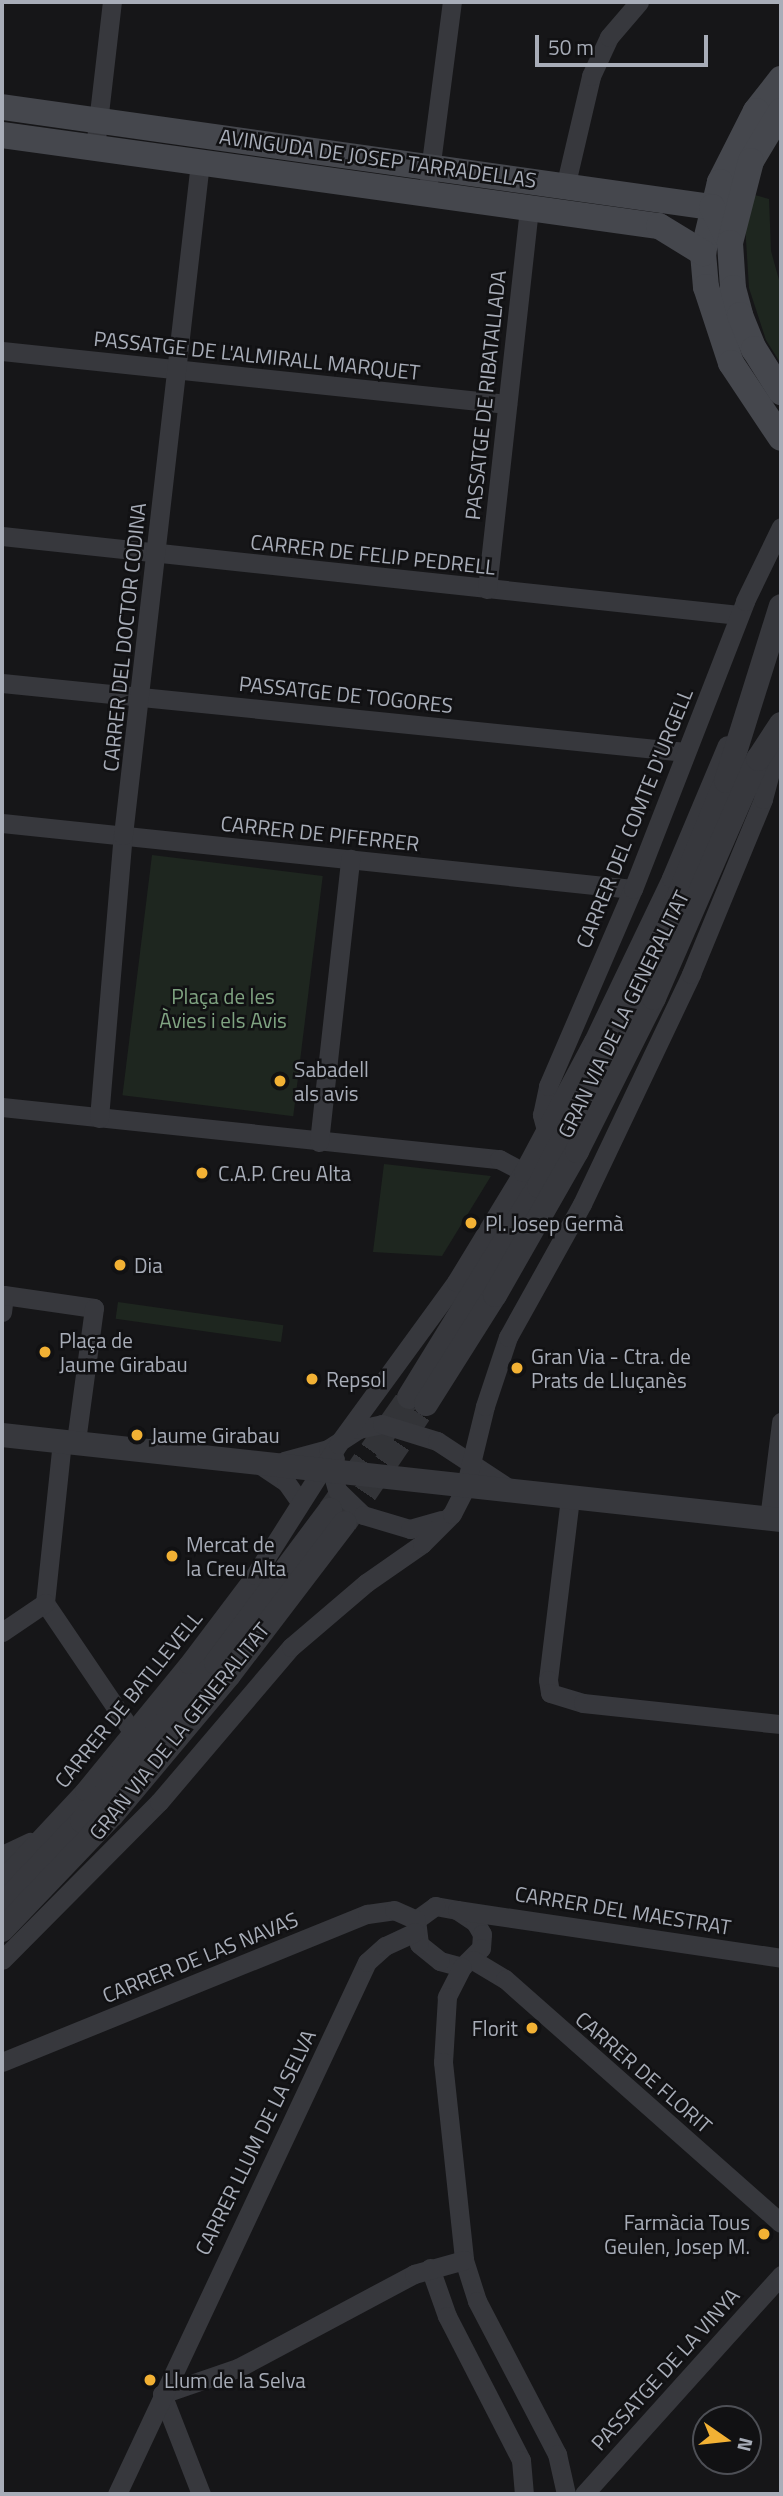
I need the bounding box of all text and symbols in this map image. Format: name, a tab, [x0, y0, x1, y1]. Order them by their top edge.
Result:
scale bar	[538, 21, 711, 65]
text: 50 m	[548, 31, 594, 63]
street label: AVINGUDA DE JOSEP TARRADELLAS	[218, 123, 538, 193]
street label: PASSATGE DE RIBATALLADA	[459, 269, 511, 521]
street label: PASSATGE DE L'ALMIRALL MARQUET	[93, 325, 421, 385]
street label: CARRER DEL DOCTOR CODINA	[97, 501, 151, 773]
street label: CARRER DE FELIP PEDRELL	[249, 529, 497, 579]
street label: PASSATGE DE TOGORES	[238, 670, 454, 718]
street label: CARRER DEL COMTE D'URGELL	[570, 684, 698, 952]
street label: CARRER DE PIFERRER	[220, 810, 420, 856]
street label: GRAN VIA DE LA GENERALITAT	[552, 886, 694, 1142]
park label: Plaça de les Àvies i els Avis	[159, 983, 287, 1033]
place label: Sabadell als avis	[294, 1056, 369, 1106]
marker: Sabadell als avis	[272, 1073, 288, 1089]
place label: C.A.P. Creu Alta	[218, 1160, 351, 1186]
marker: C.A.P. Creu Alta	[192, 1163, 212, 1183]
place label: Pl. Josep Germà	[485, 1210, 623, 1236]
marker: Pl. Josep Germà	[463, 1215, 479, 1231]
place label: Dia	[134, 1252, 163, 1278]
marker: Dia	[112, 1257, 128, 1273]
place label: Plaça de Jaume Girabau	[59, 1327, 188, 1377]
place label: Gran Via - Ctra. de Prats de Lluçanès	[531, 1343, 691, 1393]
marker: Plaça de Jaume Girabau	[37, 1344, 53, 1360]
marker: Gran Via - Ctra. de Prats de Lluçanès	[509, 1360, 525, 1376]
place label: Repsol	[326, 1366, 386, 1392]
marker: Repsol	[304, 1371, 320, 1387]
place label: Jaume Girabau	[151, 1422, 280, 1448]
marker: Jaume Girabau	[129, 1427, 145, 1443]
place label: Mercat de la Creu Alta	[186, 1531, 286, 1581]
marker: Mercat de la Creu Alta	[164, 1548, 180, 1564]
street label: CARRER DE BATLLEVELL	[49, 1606, 207, 1792]
street label: GRAN VIA DE LA GENERALITAT	[84, 1617, 274, 1845]
street label: CARRER DEL MAESTRAT	[513, 1880, 733, 1940]
street label: CARRER DE LAS NAVAS	[99, 1906, 301, 2008]
street label: CARRER DE FLORIT	[571, 2006, 717, 2138]
place label: Florit	[472, 2015, 518, 2041]
marker: Florit	[524, 2020, 540, 2036]
street label: CARRER LLUM DE LA SELVA	[189, 2025, 321, 2259]
place label: Farmàcia Tous Geulen, Josep M.	[604, 2209, 750, 2259]
marker: Farmàcia Tous Geulen, Josep M.	[756, 2226, 772, 2242]
street label: PASSATGE DE LA VINYA	[586, 2283, 744, 2455]
place label: Llum de la Selva	[164, 2367, 306, 2393]
marker: Llum de la Selva	[142, 2372, 158, 2388]
north arrow	[692, 2405, 762, 2475]
text: N	[730, 2435, 762, 2455]

